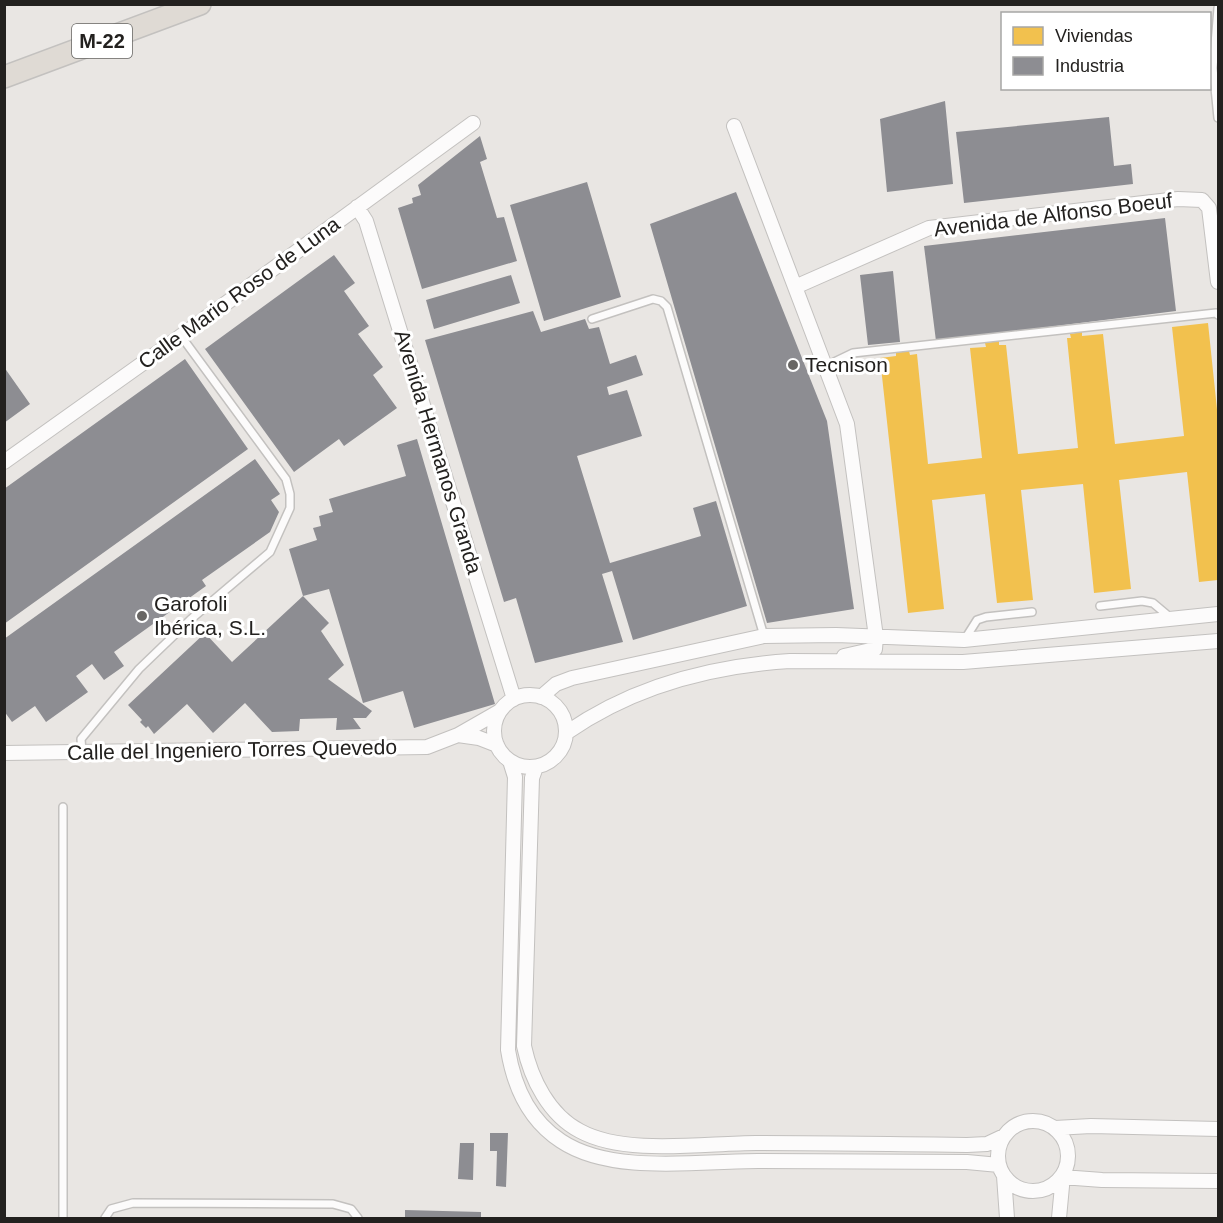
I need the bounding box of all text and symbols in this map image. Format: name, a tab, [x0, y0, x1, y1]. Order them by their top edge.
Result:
legend	[1001, 12, 1211, 90]
road number: M-22	[72, 24, 132, 58]
text: Viviendas	[1055, 26, 1133, 46]
text: Industria	[1055, 56, 1125, 76]
street label: Avenida de Alfonso Boeuf	[932, 188, 1174, 241]
street label: Calle Mario Roso de Luna	[134, 212, 344, 373]
street label: Avenida Hermanos Granda	[390, 327, 487, 577]
place label: Tecnison	[805, 353, 888, 376]
marker: Tecnison	[786, 358, 800, 372]
place label: Garofoli Ibérica, S.L.	[154, 592, 266, 639]
marker: Garofoli Ibérica, S.L.	[135, 609, 149, 623]
street label: Calle del Ingeniero Torres Quevedo	[67, 735, 397, 764]

